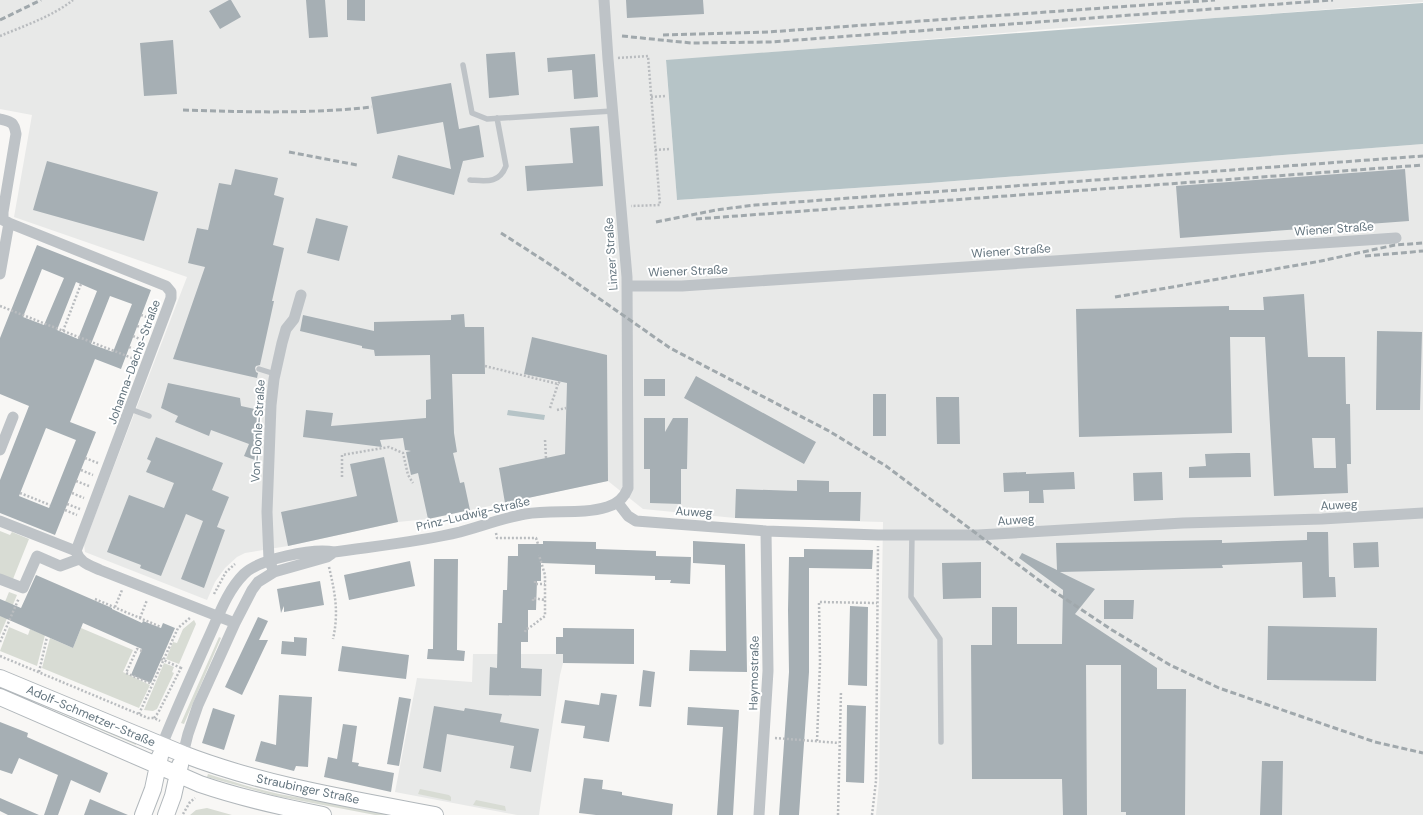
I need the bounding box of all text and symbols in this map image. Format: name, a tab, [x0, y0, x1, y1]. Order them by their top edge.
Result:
street label: Linzer Straße	[600, 217, 622, 291]
street label: Wiener Straße	[1294, 218, 1375, 240]
street label: Wiener Straße	[971, 240, 1052, 262]
street label: Wiener Straße	[648, 262, 728, 280]
street label: Johanna-Dachs-Straße	[104, 297, 164, 427]
street label: Von-Donle-Straße	[247, 379, 269, 483]
street label: Prinz-Ludwig-Straße	[415, 493, 532, 535]
street label: Auweg	[1320, 496, 1358, 514]
street label: Auweg	[675, 503, 713, 521]
street label: Auweg	[997, 511, 1035, 529]
street label: Haymostraße	[745, 635, 763, 711]
street label: Adolf-Schmetzer-Straße	[24, 682, 158, 751]
street label: Straubinger Straße	[255, 770, 361, 808]

